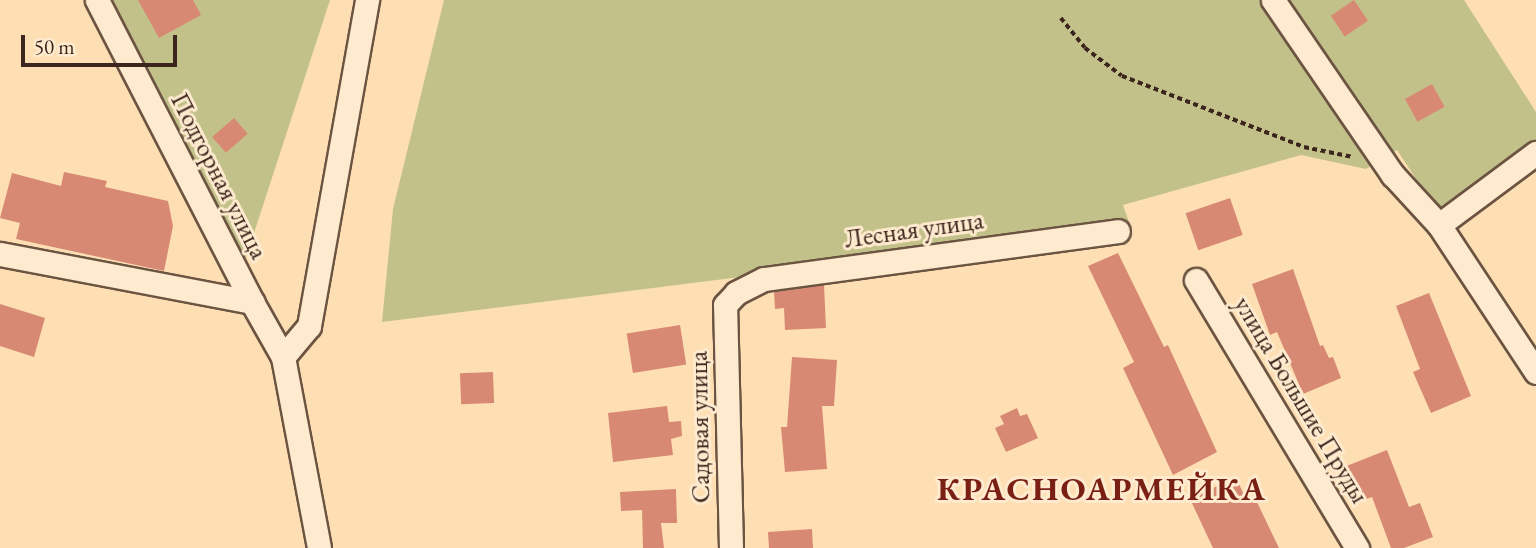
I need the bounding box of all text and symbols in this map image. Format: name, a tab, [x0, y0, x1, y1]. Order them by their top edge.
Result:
scale bar	[24, 21, 180, 65]
text: 50 m	[34, 33, 75, 60]
street label: Подгорная улица	[164, 88, 274, 264]
street label: Лесная улица	[843, 205, 985, 255]
street label: улица Большие Пруды	[1227, 291, 1375, 509]
street label: Садовая улица	[683, 351, 717, 503]
district label: КРАСНОАРМЕЙКА	[939, 469, 1265, 509]

